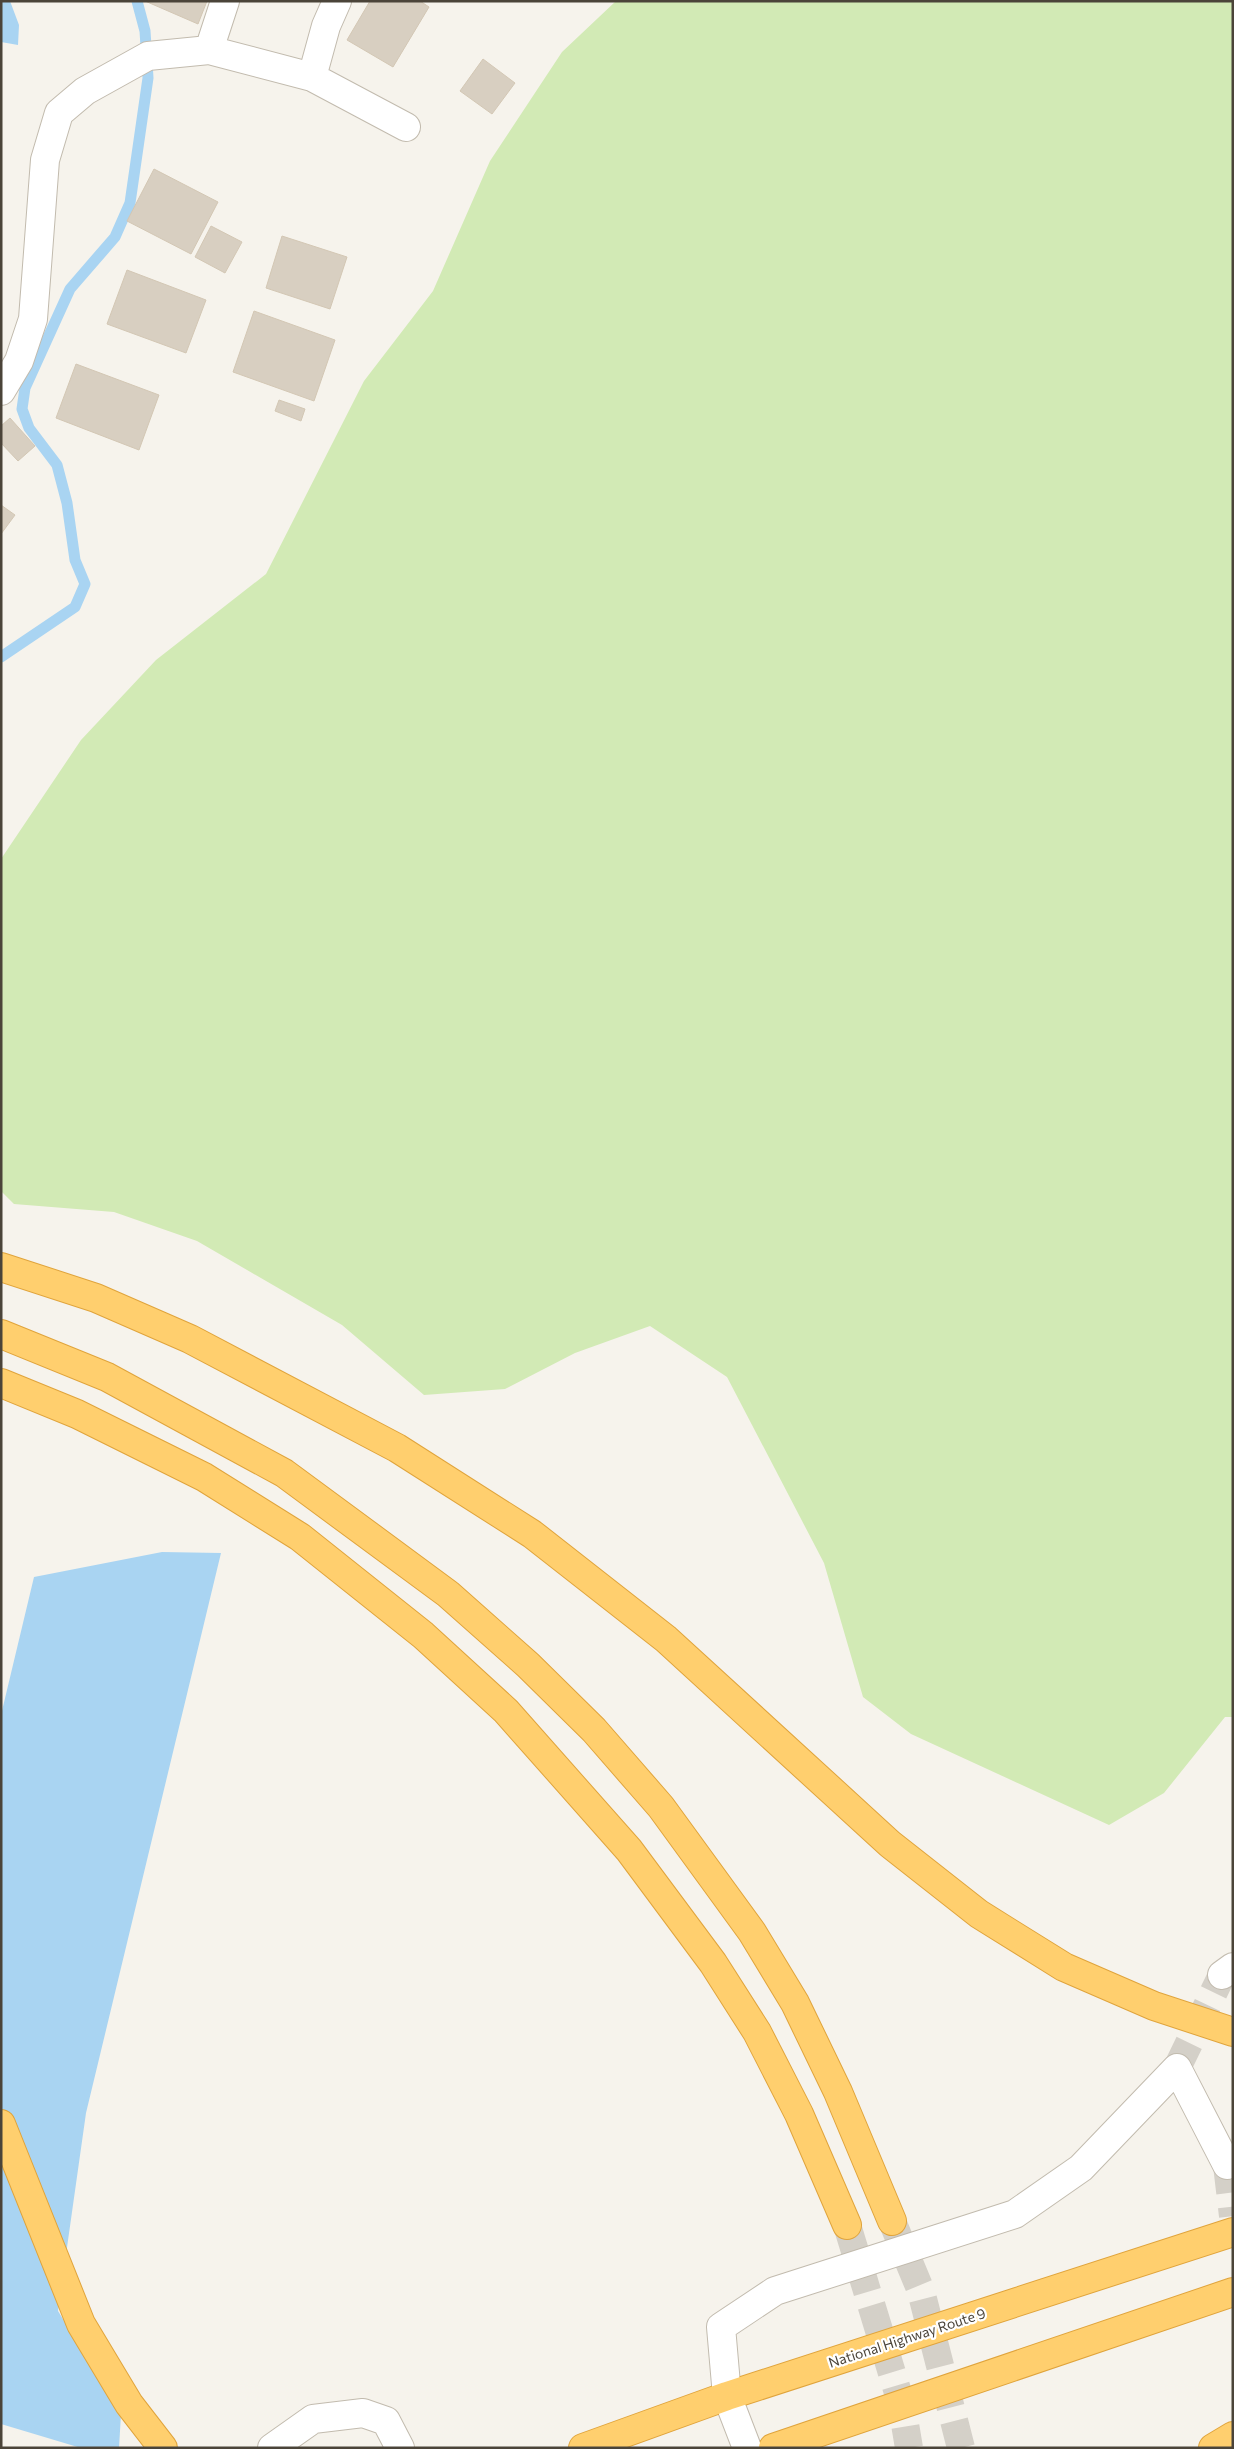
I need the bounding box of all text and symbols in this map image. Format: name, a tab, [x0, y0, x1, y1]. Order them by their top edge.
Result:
street label: National Highway Route 9	[826, 2304, 988, 2371]

